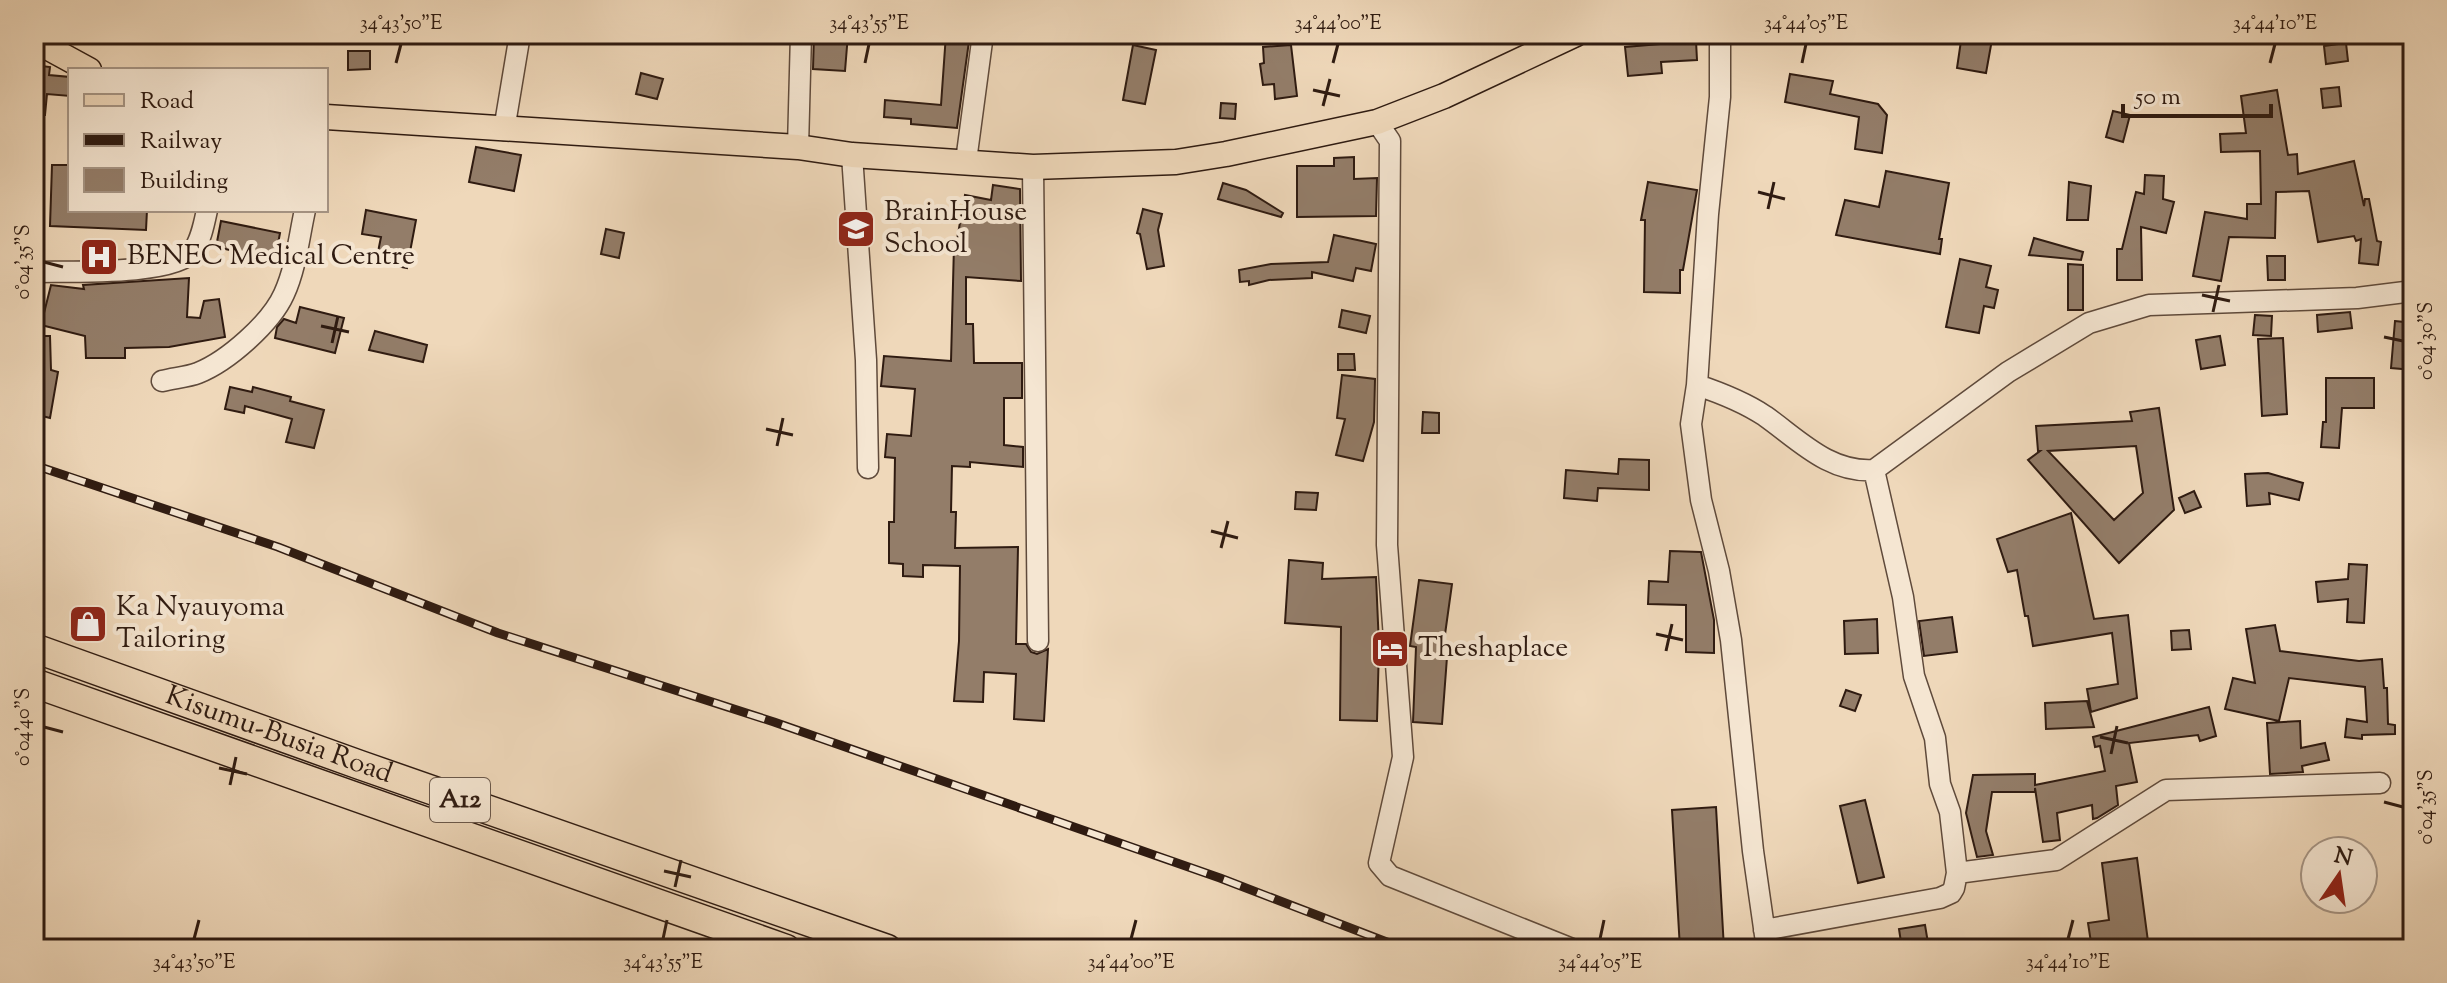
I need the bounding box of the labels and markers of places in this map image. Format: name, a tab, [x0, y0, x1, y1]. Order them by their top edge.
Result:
place label: BrainHouse School	[884, 193, 1027, 265]
school or university icon: BrainHouse School	[835, 208, 877, 250]
hospital icon: BENEC Medical Centre	[78, 236, 120, 278]
place label: BENEC Medical Centre	[127, 237, 415, 277]
place label: Ka Nyauyoma Tailoring	[116, 588, 285, 660]
shop icon: Ka Nyauyoma Tailoring	[67, 603, 109, 645]
hotel icon: Theshaplace	[1369, 628, 1411, 670]
place label: Theshaplace	[1418, 629, 1568, 669]

